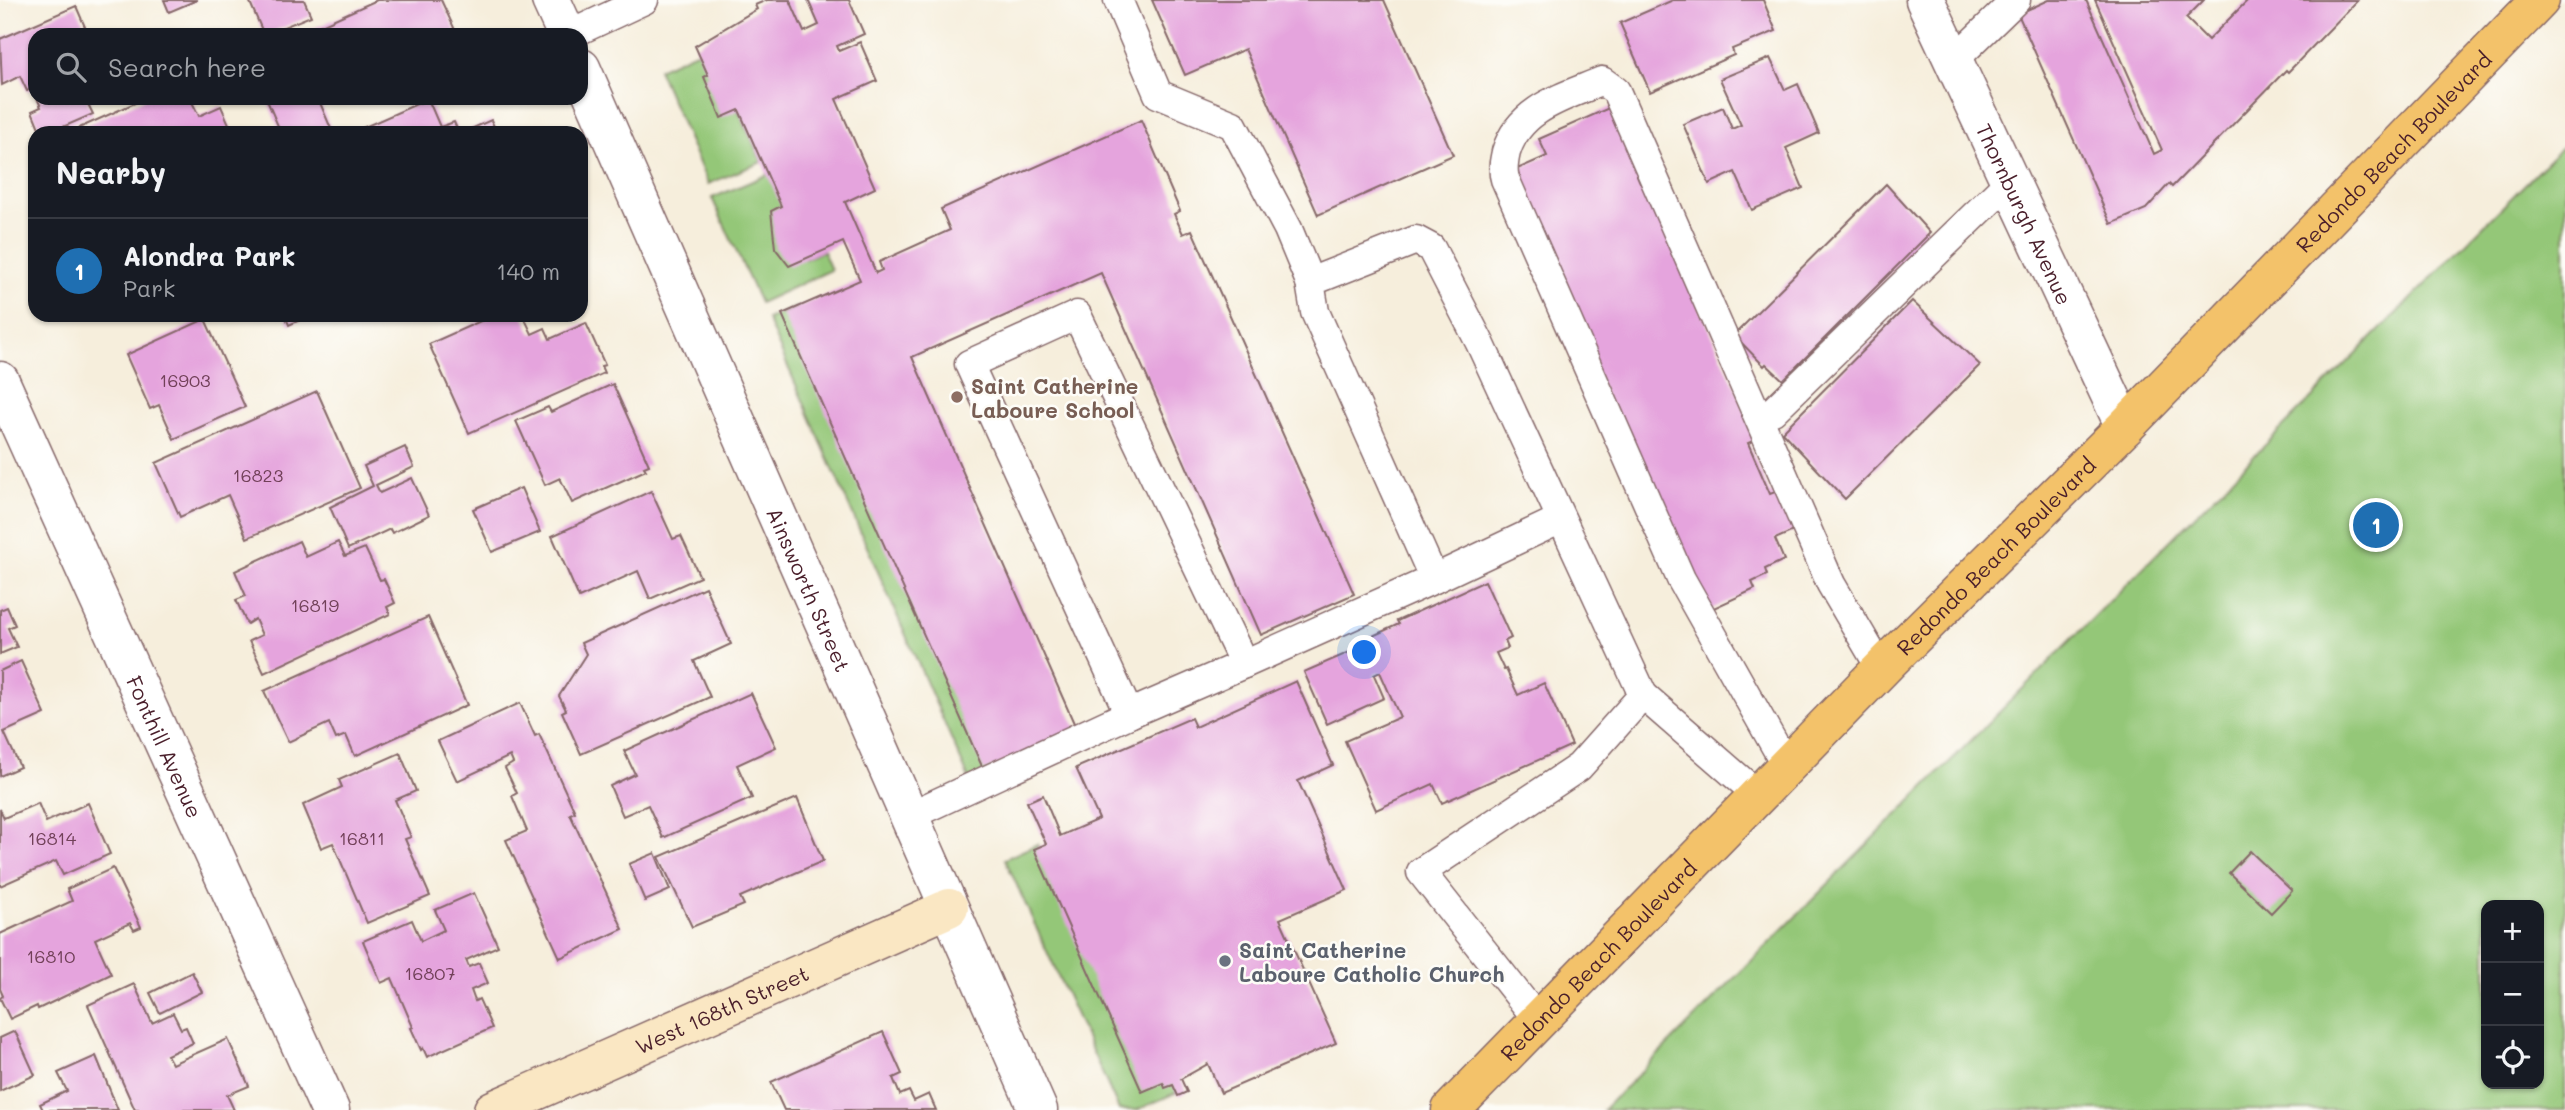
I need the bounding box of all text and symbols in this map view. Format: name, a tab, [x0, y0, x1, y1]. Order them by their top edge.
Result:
search box	[28, 28, 588, 105]
street label: Redondo Beach Boulevard	[2289, 45, 2497, 258]
icon: search	[52, 48, 90, 86]
text: Search here	[108, 50, 266, 84]
street label: Thornburgh Avenue	[1971, 119, 2079, 309]
text: Nearby	[56, 152, 166, 192]
text: Alondra Park	[123, 239, 295, 273]
text: 1	[74, 256, 84, 286]
text: 140 m	[496, 256, 560, 286]
text: Park	[123, 273, 175, 303]
house number: 16903	[159, 368, 211, 392]
place label: Saint Catherine Laboure School	[971, 372, 1138, 423]
marker: Saint Catherine Laboure School	[949, 389, 965, 405]
street label: Redondo Beach Boulevard	[1890, 451, 2101, 660]
house number: 16823	[233, 463, 283, 487]
pin: 1	[2353, 499, 2399, 551]
street label: Ainsworth Street	[762, 503, 857, 675]
house number: 16819	[291, 593, 340, 617]
your location	[1347, 635, 1381, 669]
street label: Fonthill Avenue	[121, 671, 209, 822]
house number: 16814	[28, 826, 77, 850]
house number: 16811	[339, 826, 385, 850]
street label: Redondo Beach Boulevard	[1494, 854, 1702, 1066]
map controls	[2481, 900, 2544, 1089]
button: +	[2481, 900, 2544, 963]
place label: Saint Catherine Laboure Catholic Church	[1239, 936, 1504, 987]
house number: 16810	[27, 944, 75, 968]
marker: Saint Catherine Laboure Catholic Church	[1217, 953, 1233, 969]
street label: West 168th Street	[631, 958, 813, 1059]
house number: 16807	[405, 961, 455, 985]
button: −	[2481, 963, 2544, 1026]
button: locate	[2481, 1026, 2544, 1089]

